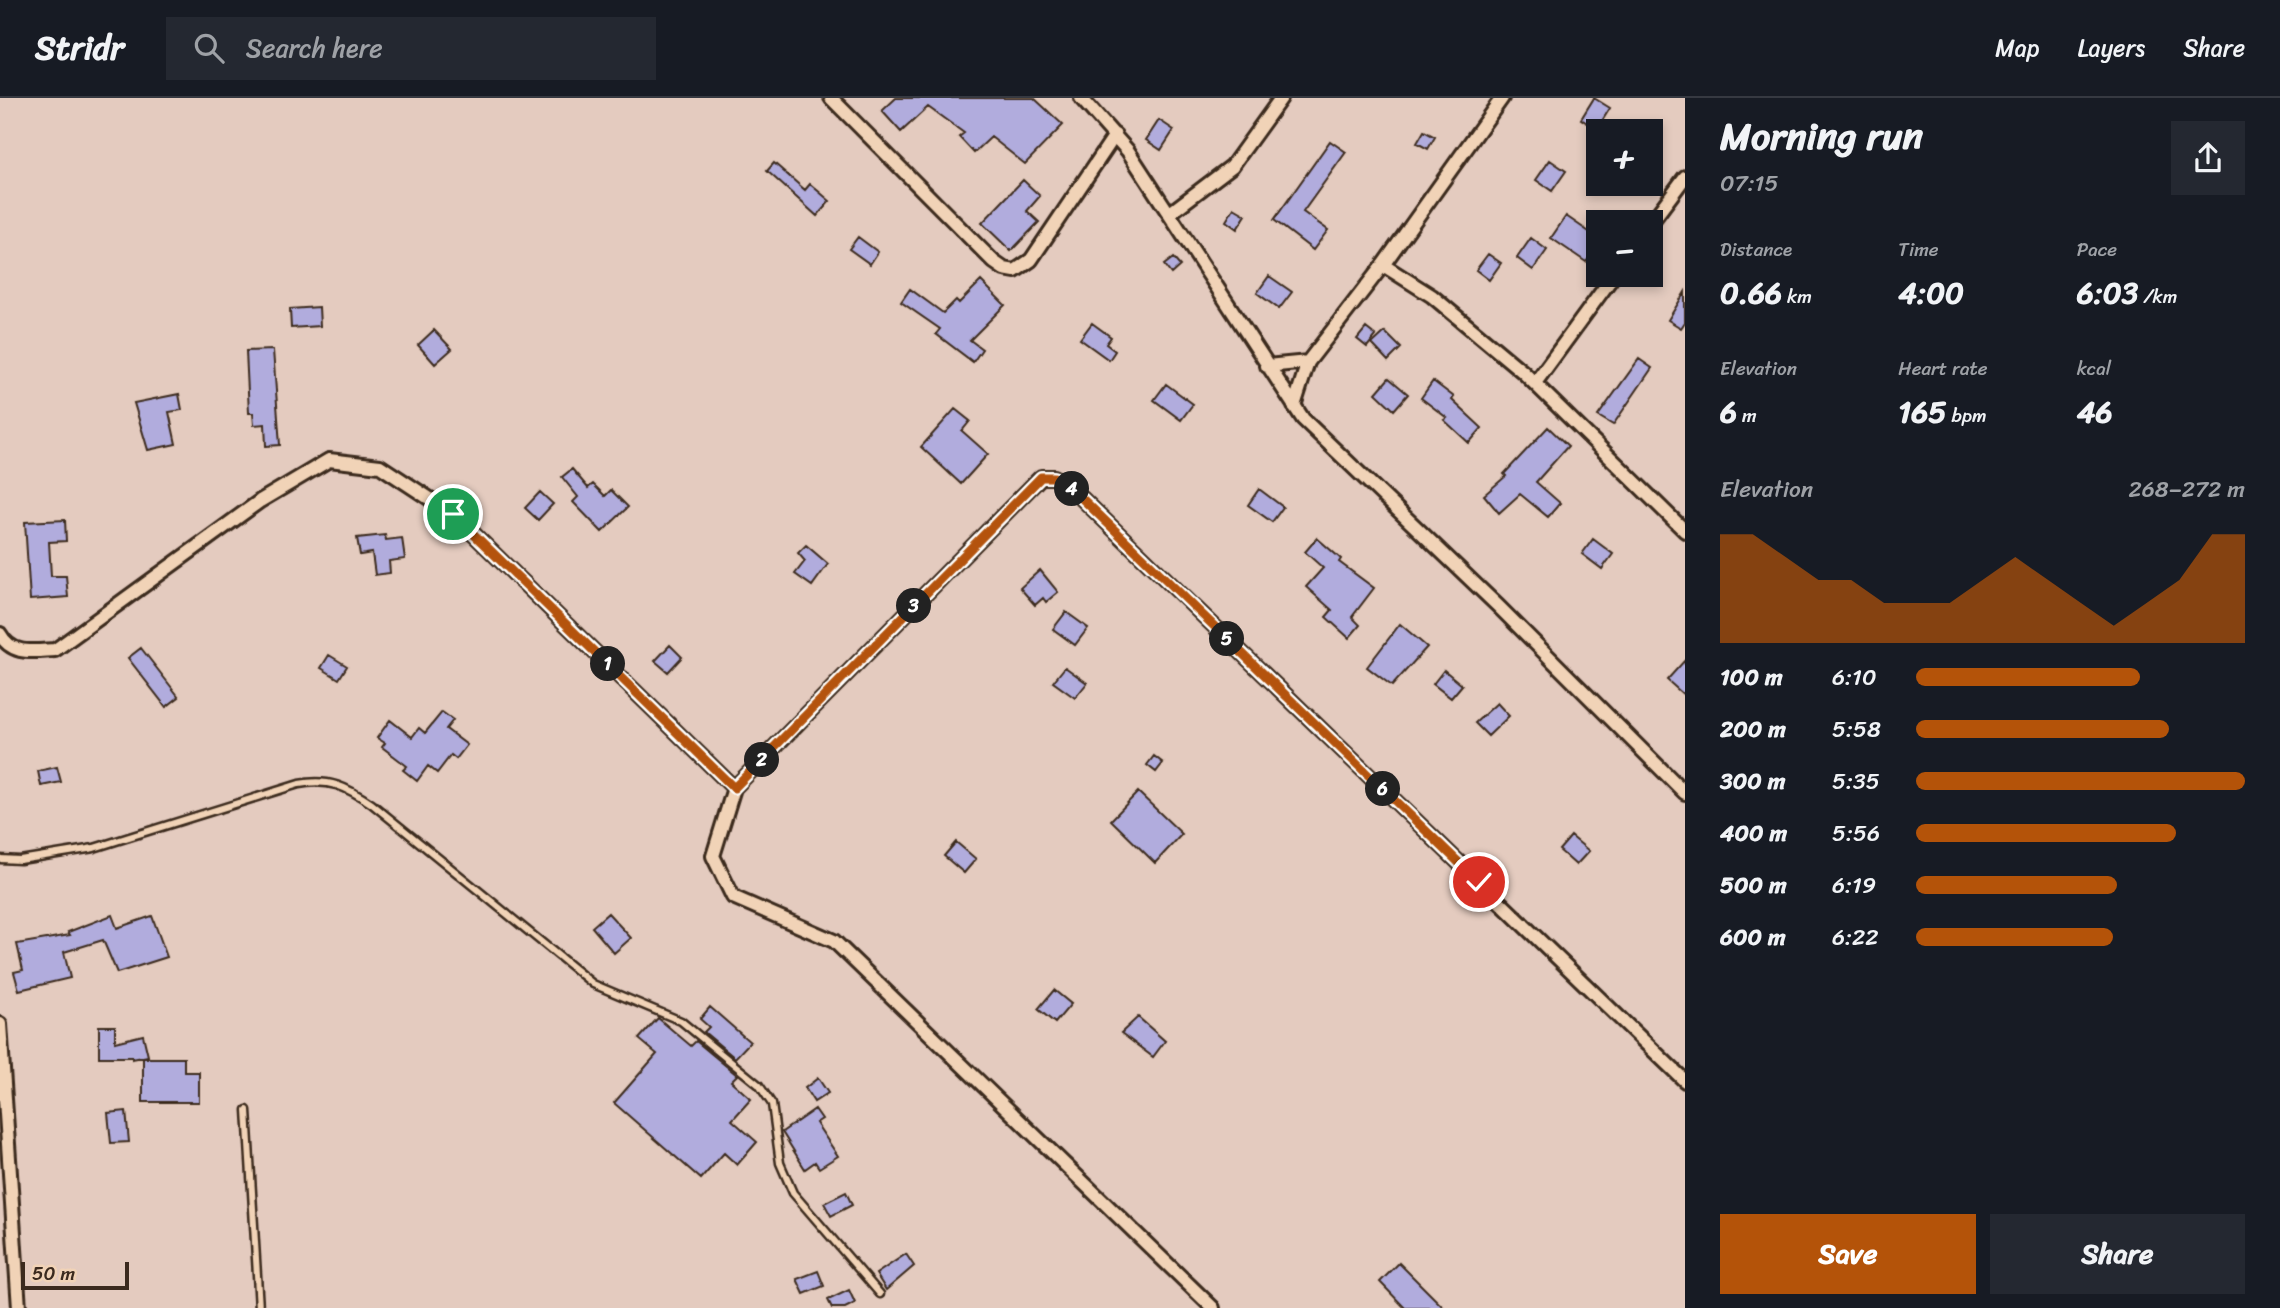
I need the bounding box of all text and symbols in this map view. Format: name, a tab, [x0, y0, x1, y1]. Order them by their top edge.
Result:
search box	[166, 17, 656, 80]
text: Stridr	[35, 19, 124, 77]
text: Search here	[246, 25, 383, 71]
text: Map	[1995, 27, 2040, 69]
text: Layers	[2078, 27, 2145, 69]
text: Share	[2183, 27, 2245, 69]
icon: search	[190, 29, 228, 67]
text: Morning run	[1720, 103, 1923, 170]
map controls	[1586, 119, 1663, 287]
button: +	[1586, 119, 1663, 196]
button: share	[2171, 121, 2245, 195]
text: 07:15	[1720, 163, 1779, 204]
button: −	[1586, 210, 1663, 287]
text: Distance	[1720, 233, 1792, 266]
text: Time	[1898, 233, 1939, 266]
text: Pace	[2077, 233, 2117, 266]
text: 0.66	[1720, 266, 1782, 320]
text: 4:00	[1898, 266, 1964, 320]
text: 6:03	[2077, 266, 2138, 320]
text: km	[1782, 280, 1812, 313]
text: /km	[2138, 280, 2177, 313]
text: Elevation	[1720, 352, 1797, 385]
text: Heart rate	[1898, 352, 1988, 385]
text: kcal	[2077, 352, 2111, 385]
text: 6	[1720, 385, 1737, 439]
text: 165	[1898, 385, 1947, 439]
text: 46	[2077, 385, 2112, 439]
text: m	[1737, 399, 1757, 432]
text: bpm	[1947, 399, 1987, 432]
text: Elevation	[1720, 469, 1813, 510]
text: 268–272 m	[2128, 469, 2245, 510]
pin: 4	[1054, 472, 1090, 506]
text: 4	[1066, 472, 1077, 505]
pin	[423, 484, 483, 544]
icon: arrive	[434, 495, 472, 533]
pin: 3	[897, 588, 932, 624]
text: 3	[908, 589, 919, 622]
pin: 5	[1210, 622, 1244, 656]
text: 5	[1221, 622, 1232, 655]
pin: 1	[590, 646, 626, 682]
text: 1	[603, 647, 612, 680]
text: 100 m	[1720, 657, 1783, 698]
text: 6:10	[1832, 657, 1876, 698]
text: 200 m	[1720, 709, 1786, 750]
text: 5:58	[1832, 709, 1881, 750]
pin: 2	[744, 742, 780, 778]
text: 2	[756, 743, 767, 776]
text: 300 m	[1720, 761, 1785, 802]
text: 5:35	[1832, 761, 1880, 802]
pin: 6	[1366, 772, 1400, 806]
text: 6	[1377, 772, 1388, 805]
text: 400 m	[1720, 813, 1787, 854]
text: 5:56	[1832, 813, 1880, 854]
pin	[1449, 852, 1509, 912]
icon: check	[1460, 863, 1498, 901]
text: 500 m	[1720, 865, 1787, 906]
text: 6:19	[1832, 865, 1876, 906]
text: 600 m	[1720, 917, 1786, 958]
text: 6:22	[1832, 917, 1879, 958]
button: Save	[1720, 1214, 1976, 1294]
button: Share	[1990, 1214, 2245, 1294]
text: 50 m	[32, 1257, 75, 1290]
scale bar	[21, 1259, 130, 1291]

